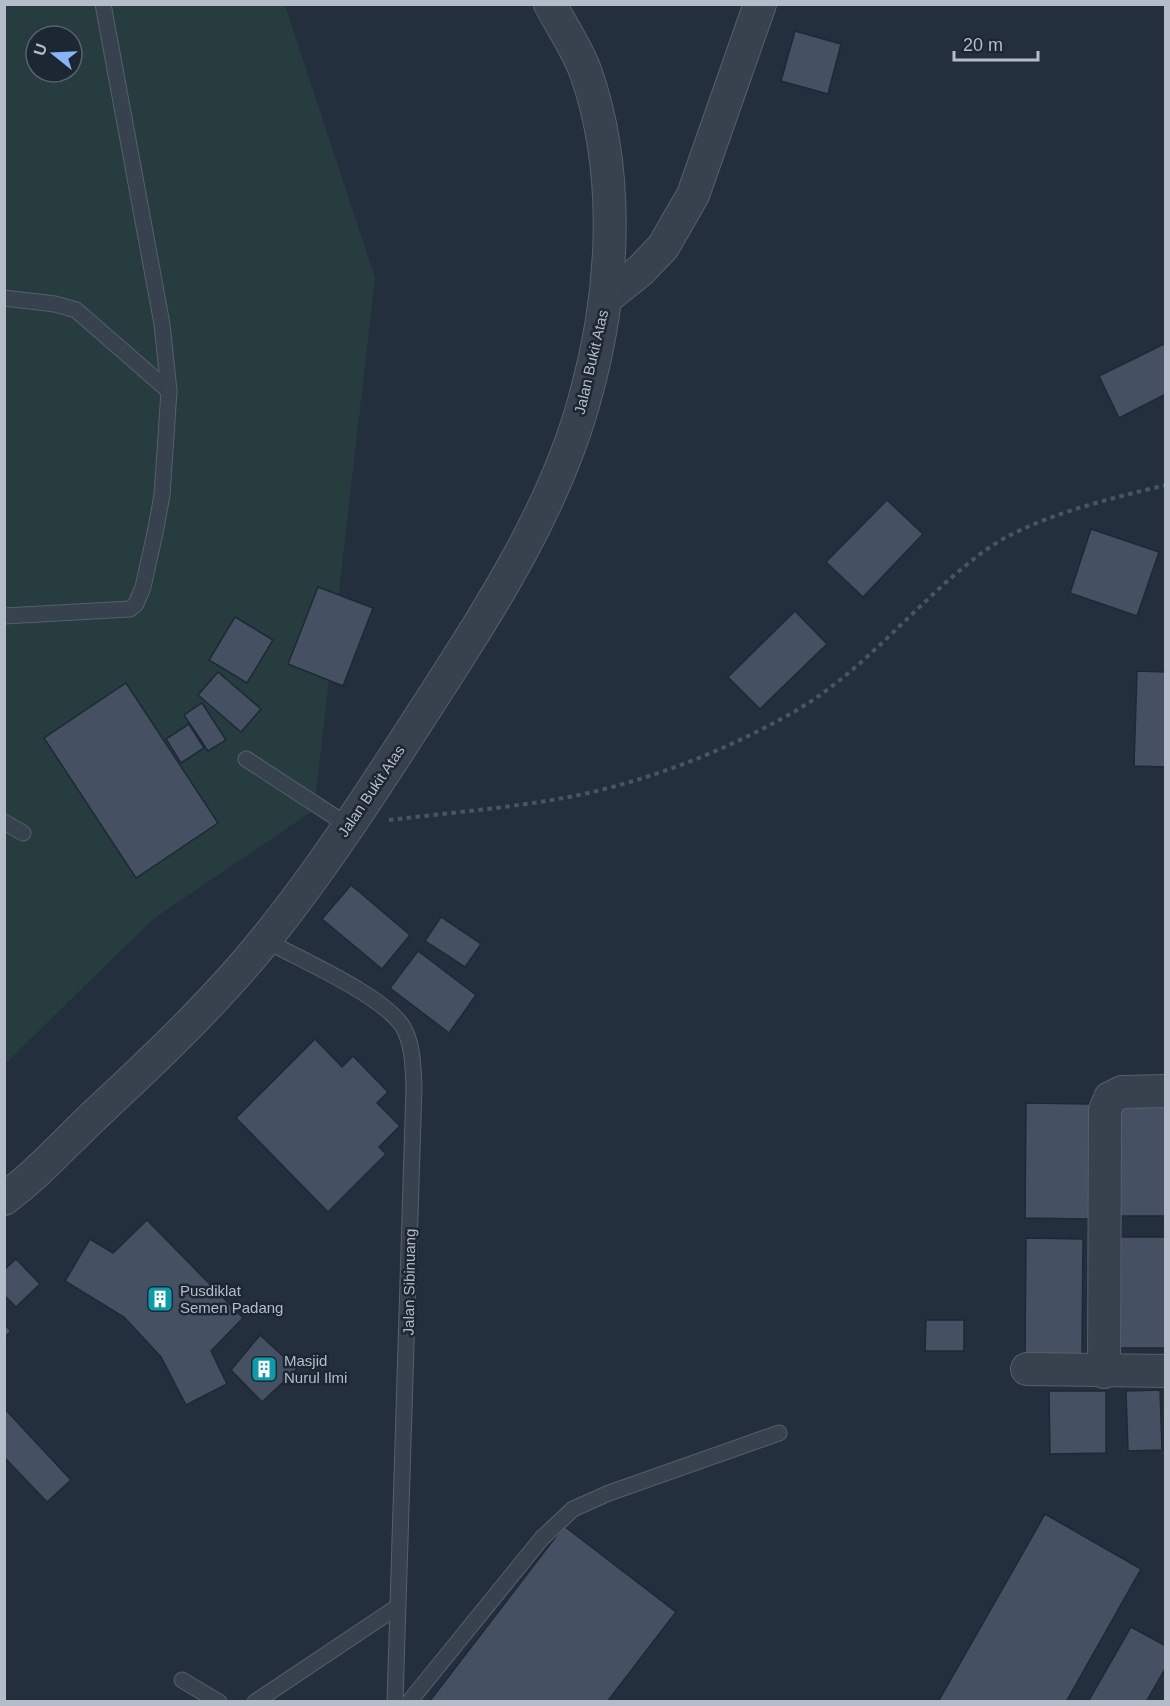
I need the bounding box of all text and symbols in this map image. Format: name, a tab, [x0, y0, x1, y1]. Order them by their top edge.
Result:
north arrow	[24, 24, 84, 84]
scale bar	[954, 24, 1038, 62]
text: 20 m	[963, 35, 1003, 55]
text: U	[30, 41, 50, 58]
street label: Jalan Bukit Atas	[571, 308, 611, 416]
street label: Jalan Bukit Atas	[334, 742, 408, 840]
street label: Jalan Sibinuang	[400, 1228, 418, 1336]
place label: Pusdiklat Semen Padang	[180, 1282, 283, 1316]
building icon: Pusdiklat Semen Padang	[145, 1284, 175, 1314]
place label: Masjid Nurul Ilmi	[284, 1352, 347, 1386]
building icon: Masjid Nurul Ilmi	[249, 1354, 279, 1384]

